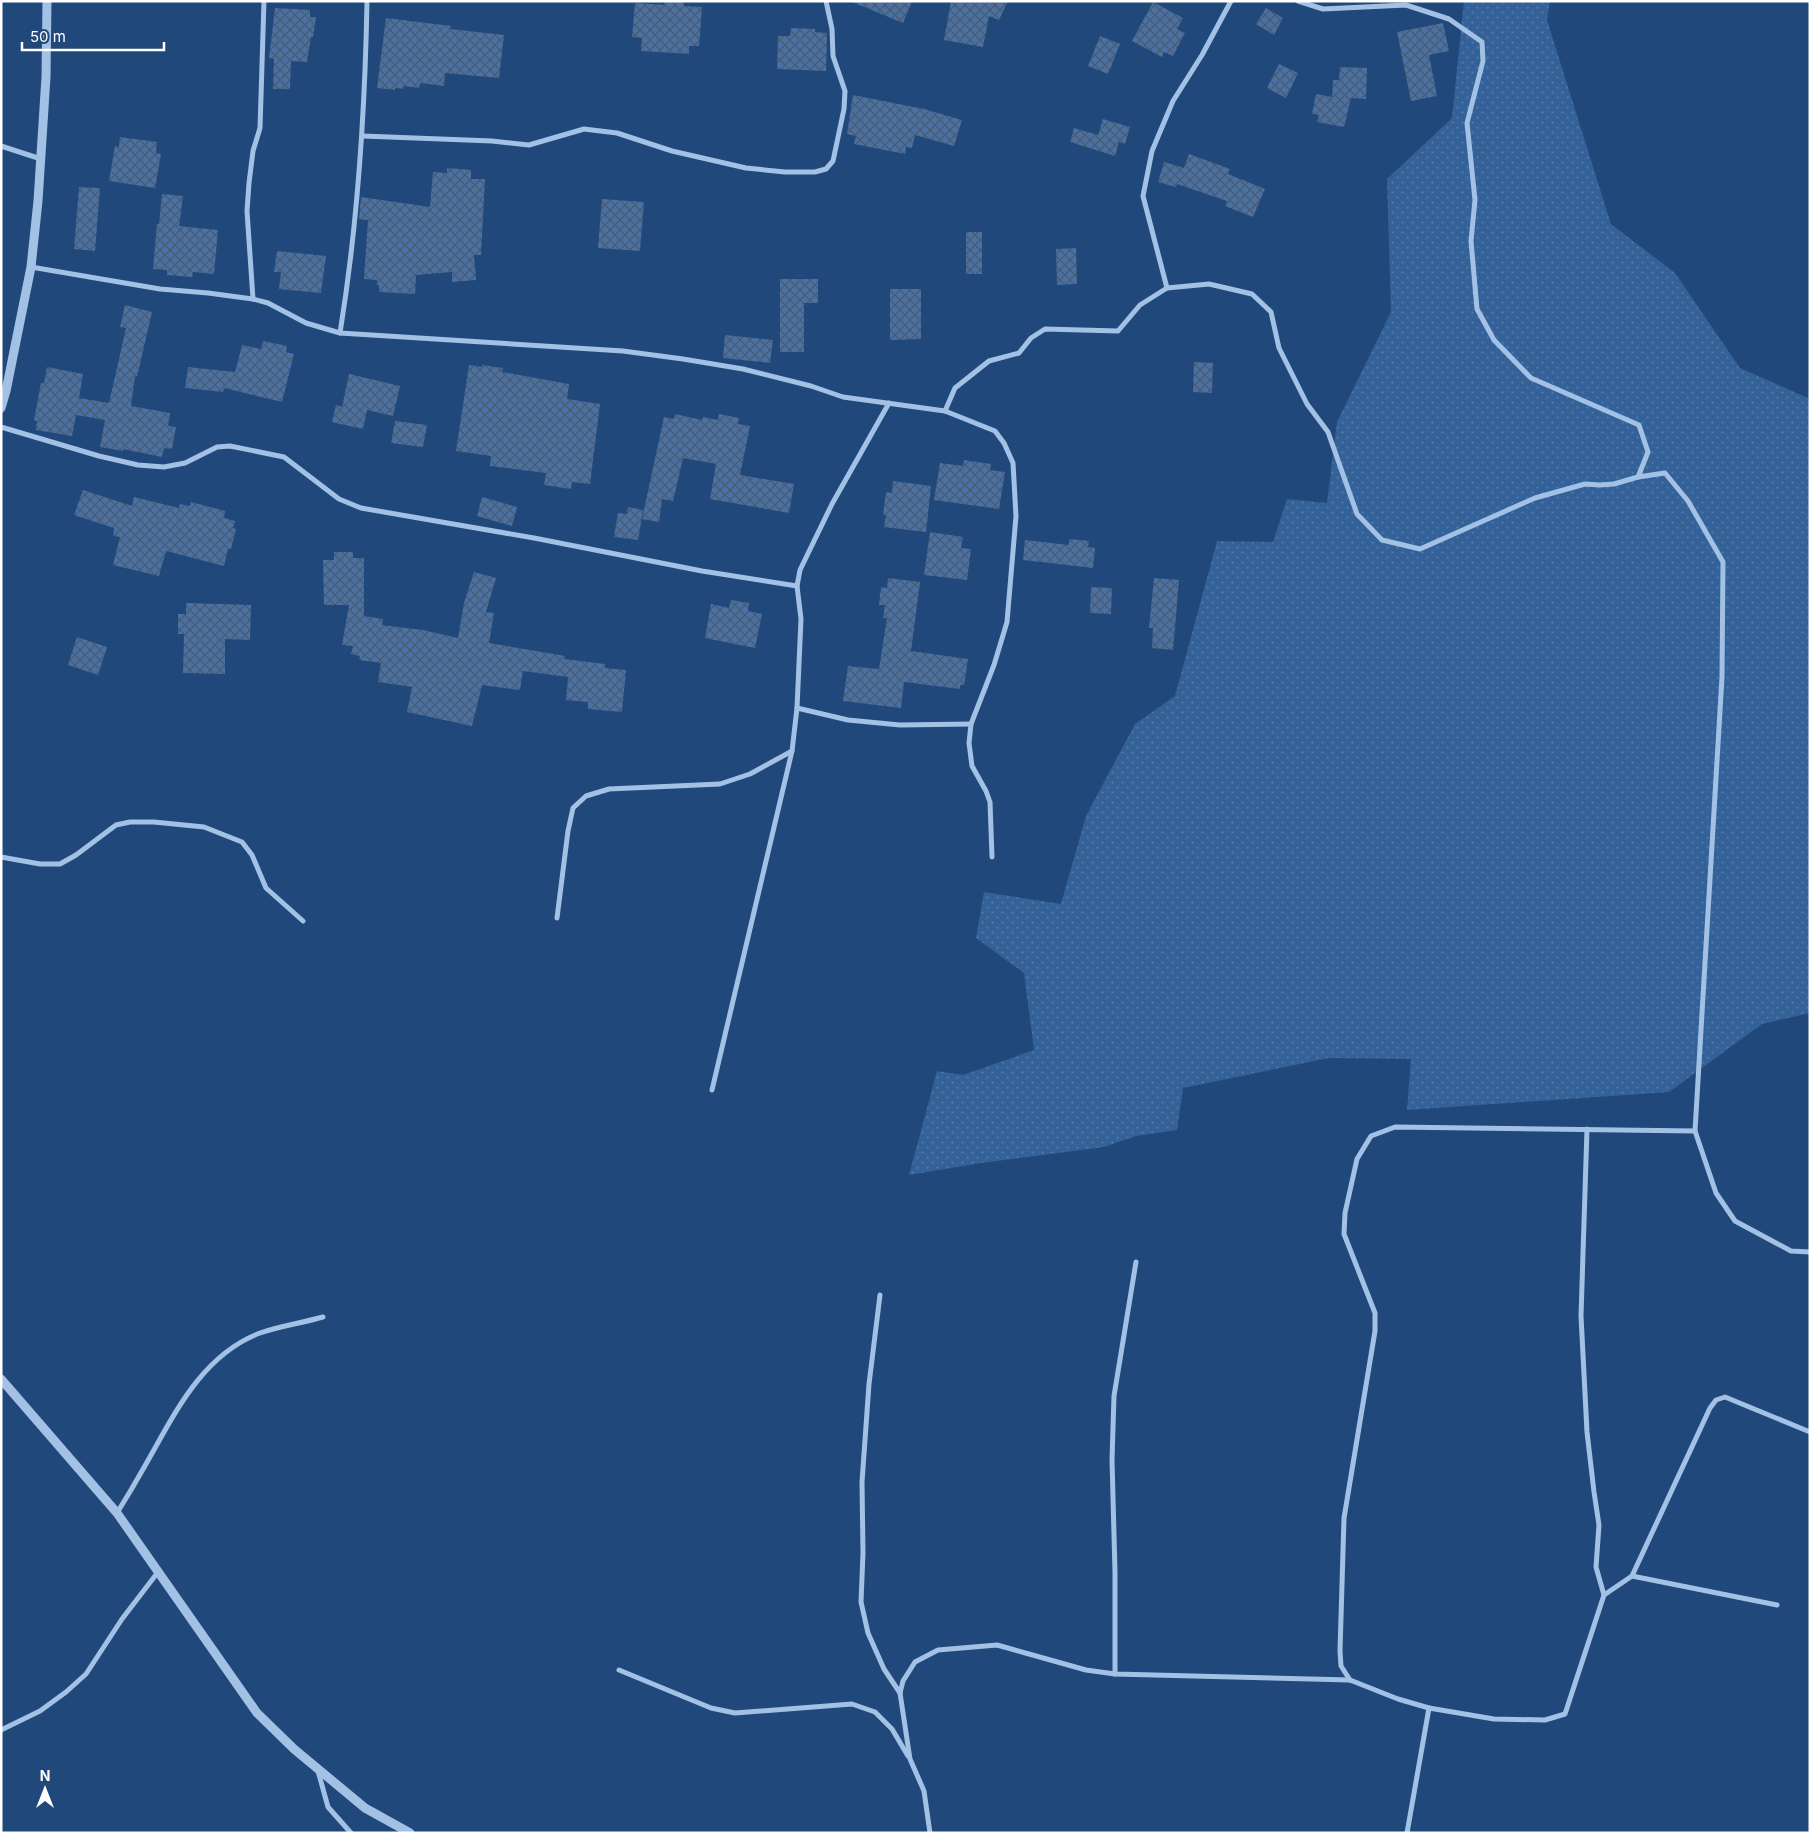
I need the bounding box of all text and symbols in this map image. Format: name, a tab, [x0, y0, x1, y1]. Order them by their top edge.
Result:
scale bar	[22, 20, 165, 52]
text: 50 m	[30, 27, 66, 46]
north arrow	[20, 1764, 70, 1814]
text: N	[40, 1767, 50, 1784]

